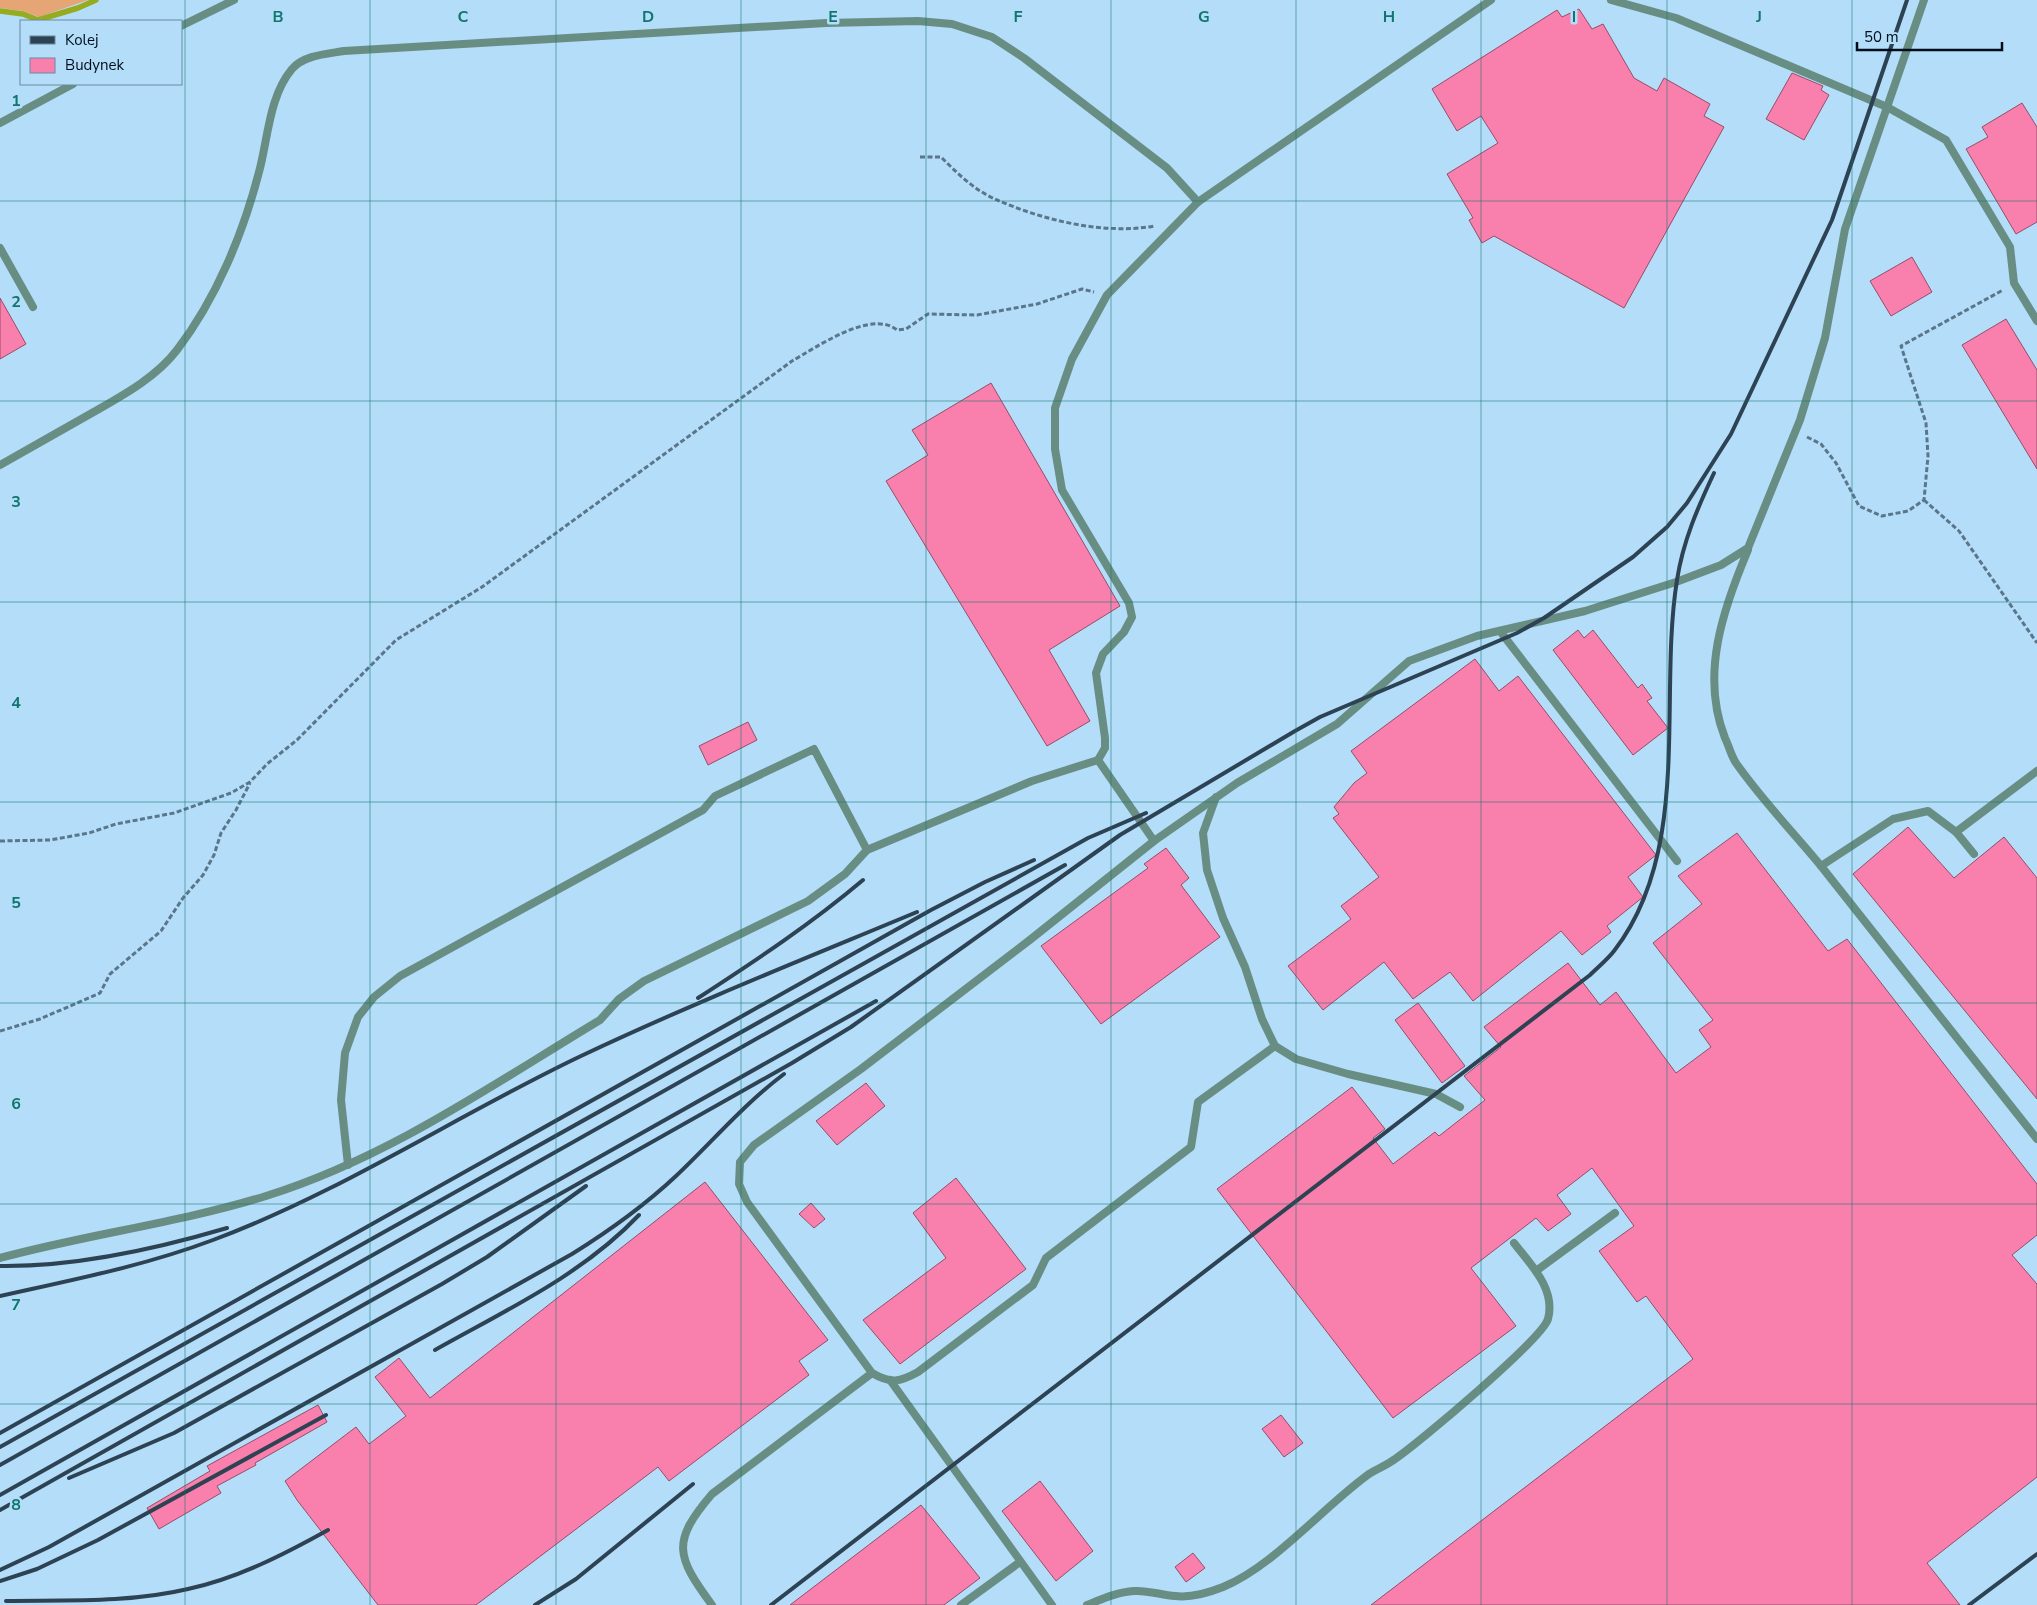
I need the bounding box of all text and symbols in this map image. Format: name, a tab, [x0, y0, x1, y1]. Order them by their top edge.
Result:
text: B	[272, 6, 284, 28]
text: C	[458, 6, 469, 28]
text: D	[642, 6, 654, 28]
text: E	[828, 6, 838, 28]
text: F	[1014, 6, 1023, 28]
text: G	[1198, 6, 1210, 28]
text: H	[1383, 6, 1395, 28]
text: I	[1572, 6, 1576, 28]
text: J	[1755, 6, 1762, 28]
legend	[20, 20, 182, 85]
scale bar	[1857, 20, 2002, 52]
text: 50 m	[1864, 27, 1899, 47]
text: Kolej	[65, 30, 98, 50]
text: Budynek	[65, 55, 125, 75]
text: 1	[11, 90, 21, 112]
text: 2	[11, 291, 21, 313]
text: 3	[11, 491, 21, 513]
text: 4	[11, 692, 21, 714]
text: 5	[11, 892, 21, 914]
text: 6	[11, 1093, 21, 1115]
text: 7	[11, 1294, 21, 1316]
text: 8	[11, 1494, 21, 1516]

